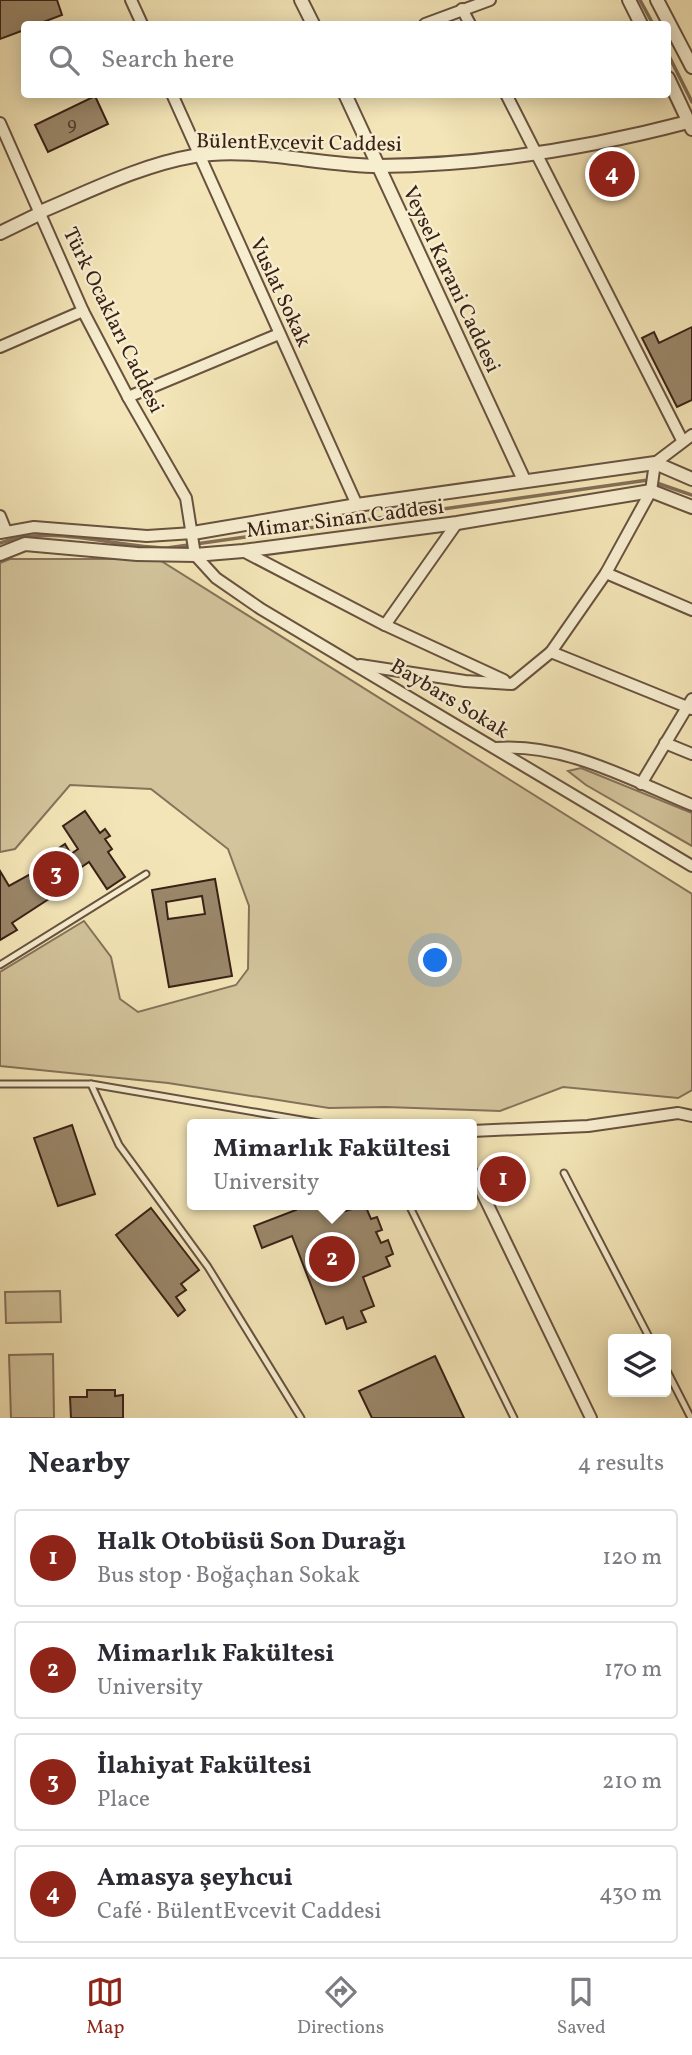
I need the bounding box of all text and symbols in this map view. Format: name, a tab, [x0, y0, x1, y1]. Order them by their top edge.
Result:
search box	[21, 21, 671, 98]
icon: search	[45, 41, 83, 79]
text: Search here	[101, 42, 234, 78]
house number: 9	[67, 113, 77, 138]
street label: BülentEvcevit Caddesi	[196, 127, 402, 160]
pin: 4	[589, 148, 635, 200]
street label: Veysel Karani Caddesi	[395, 181, 507, 378]
street label: Türk Ocakları Caddesi	[55, 223, 170, 418]
street label: Vuslat Sokak	[242, 233, 318, 353]
street label: Mimar Sinan Caddesi	[245, 493, 446, 546]
street label: Baybars Sokak	[384, 652, 515, 747]
pin: 3	[33, 848, 79, 900]
your location	[418, 943, 452, 977]
popup	[187, 1119, 477, 1210]
text: Mimarlık Fakültesi	[213, 1131, 451, 1167]
pin: 1	[480, 1153, 526, 1205]
text: University	[213, 1167, 319, 1199]
pin: 2	[309, 1233, 355, 1285]
map controls	[608, 1334, 671, 1397]
button: layers	[608, 1334, 671, 1397]
text: Nearby	[28, 1443, 130, 1485]
text: 4 results	[578, 1448, 664, 1480]
text: Halk Otobüsü Son Durağı	[97, 1524, 406, 1560]
text: 1	[48, 1542, 58, 1574]
text: 120 m	[602, 1542, 662, 1574]
text: Bus stop · Boğaçhan Sokak	[97, 1560, 360, 1592]
text: Mimarlık Fakültesi	[97, 1636, 334, 1672]
text: 2	[47, 1654, 59, 1686]
text: 170 m	[604, 1654, 662, 1686]
text: University	[97, 1672, 203, 1704]
text: İlahiyat Fakültesi	[97, 1748, 312, 1784]
text: 3	[47, 1766, 59, 1798]
text: 210 m	[602, 1766, 662, 1798]
text: Place	[97, 1784, 150, 1816]
text: Amasya şeyhcui	[97, 1860, 293, 1896]
text: 4	[46, 1878, 60, 1910]
text: 430 m	[599, 1878, 662, 1910]
text: Café · BülentEvcevit Caddesi	[97, 1896, 381, 1928]
tab: Map	[86, 1973, 124, 2041]
tab: Directions	[297, 1973, 384, 2041]
tab: Saved	[557, 1973, 606, 2041]

